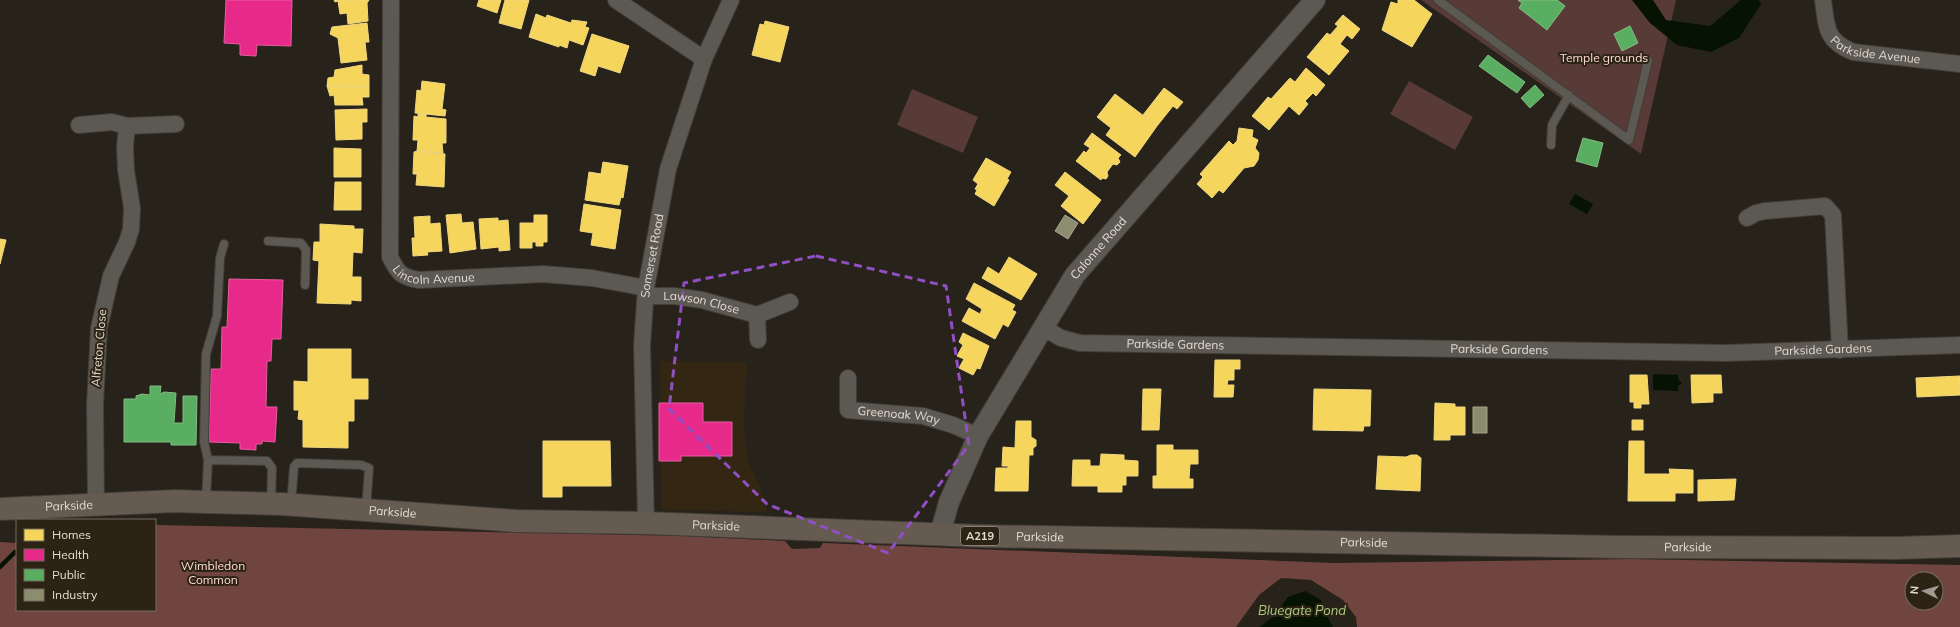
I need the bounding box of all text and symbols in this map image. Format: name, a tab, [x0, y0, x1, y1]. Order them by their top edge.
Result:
street label: Parkside Avenue	[1827, 32, 1921, 67]
park label: Temple grounds	[1560, 50, 1648, 65]
street label: Somerset Road	[637, 212, 667, 298]
street label: Calonne Road	[1067, 213, 1129, 282]
street label: Lincoln Avenue	[390, 262, 475, 287]
street label: Lawson Close	[663, 288, 741, 317]
street label: Alfreton Close	[88, 308, 109, 388]
street label: Parkside Gardens	[1126, 336, 1224, 352]
street label: Parkside Gardens	[1774, 340, 1872, 358]
street label: Parkside Gardens	[1450, 341, 1548, 357]
street label: Greenoak Way	[857, 403, 942, 428]
street label: Parkside	[45, 497, 93, 514]
street label: Parkside	[368, 502, 417, 521]
street label: Parkside	[692, 517, 740, 534]
legend	[16, 519, 156, 611]
text: Homes	[52, 527, 91, 542]
road number: A219	[961, 527, 999, 545]
street label: Parkside	[1016, 529, 1064, 544]
street label: Parkside	[1340, 534, 1388, 550]
street label: Parkside	[1664, 539, 1712, 554]
text: Health	[52, 547, 89, 562]
park label: Wimbledon Common	[181, 558, 245, 587]
text: Public	[52, 567, 86, 582]
north arrow	[1904, 571, 1944, 611]
text: N	[1907, 585, 1921, 595]
text: Industry	[52, 587, 98, 602]
water label: Bluegate Pond	[1258, 602, 1346, 618]

